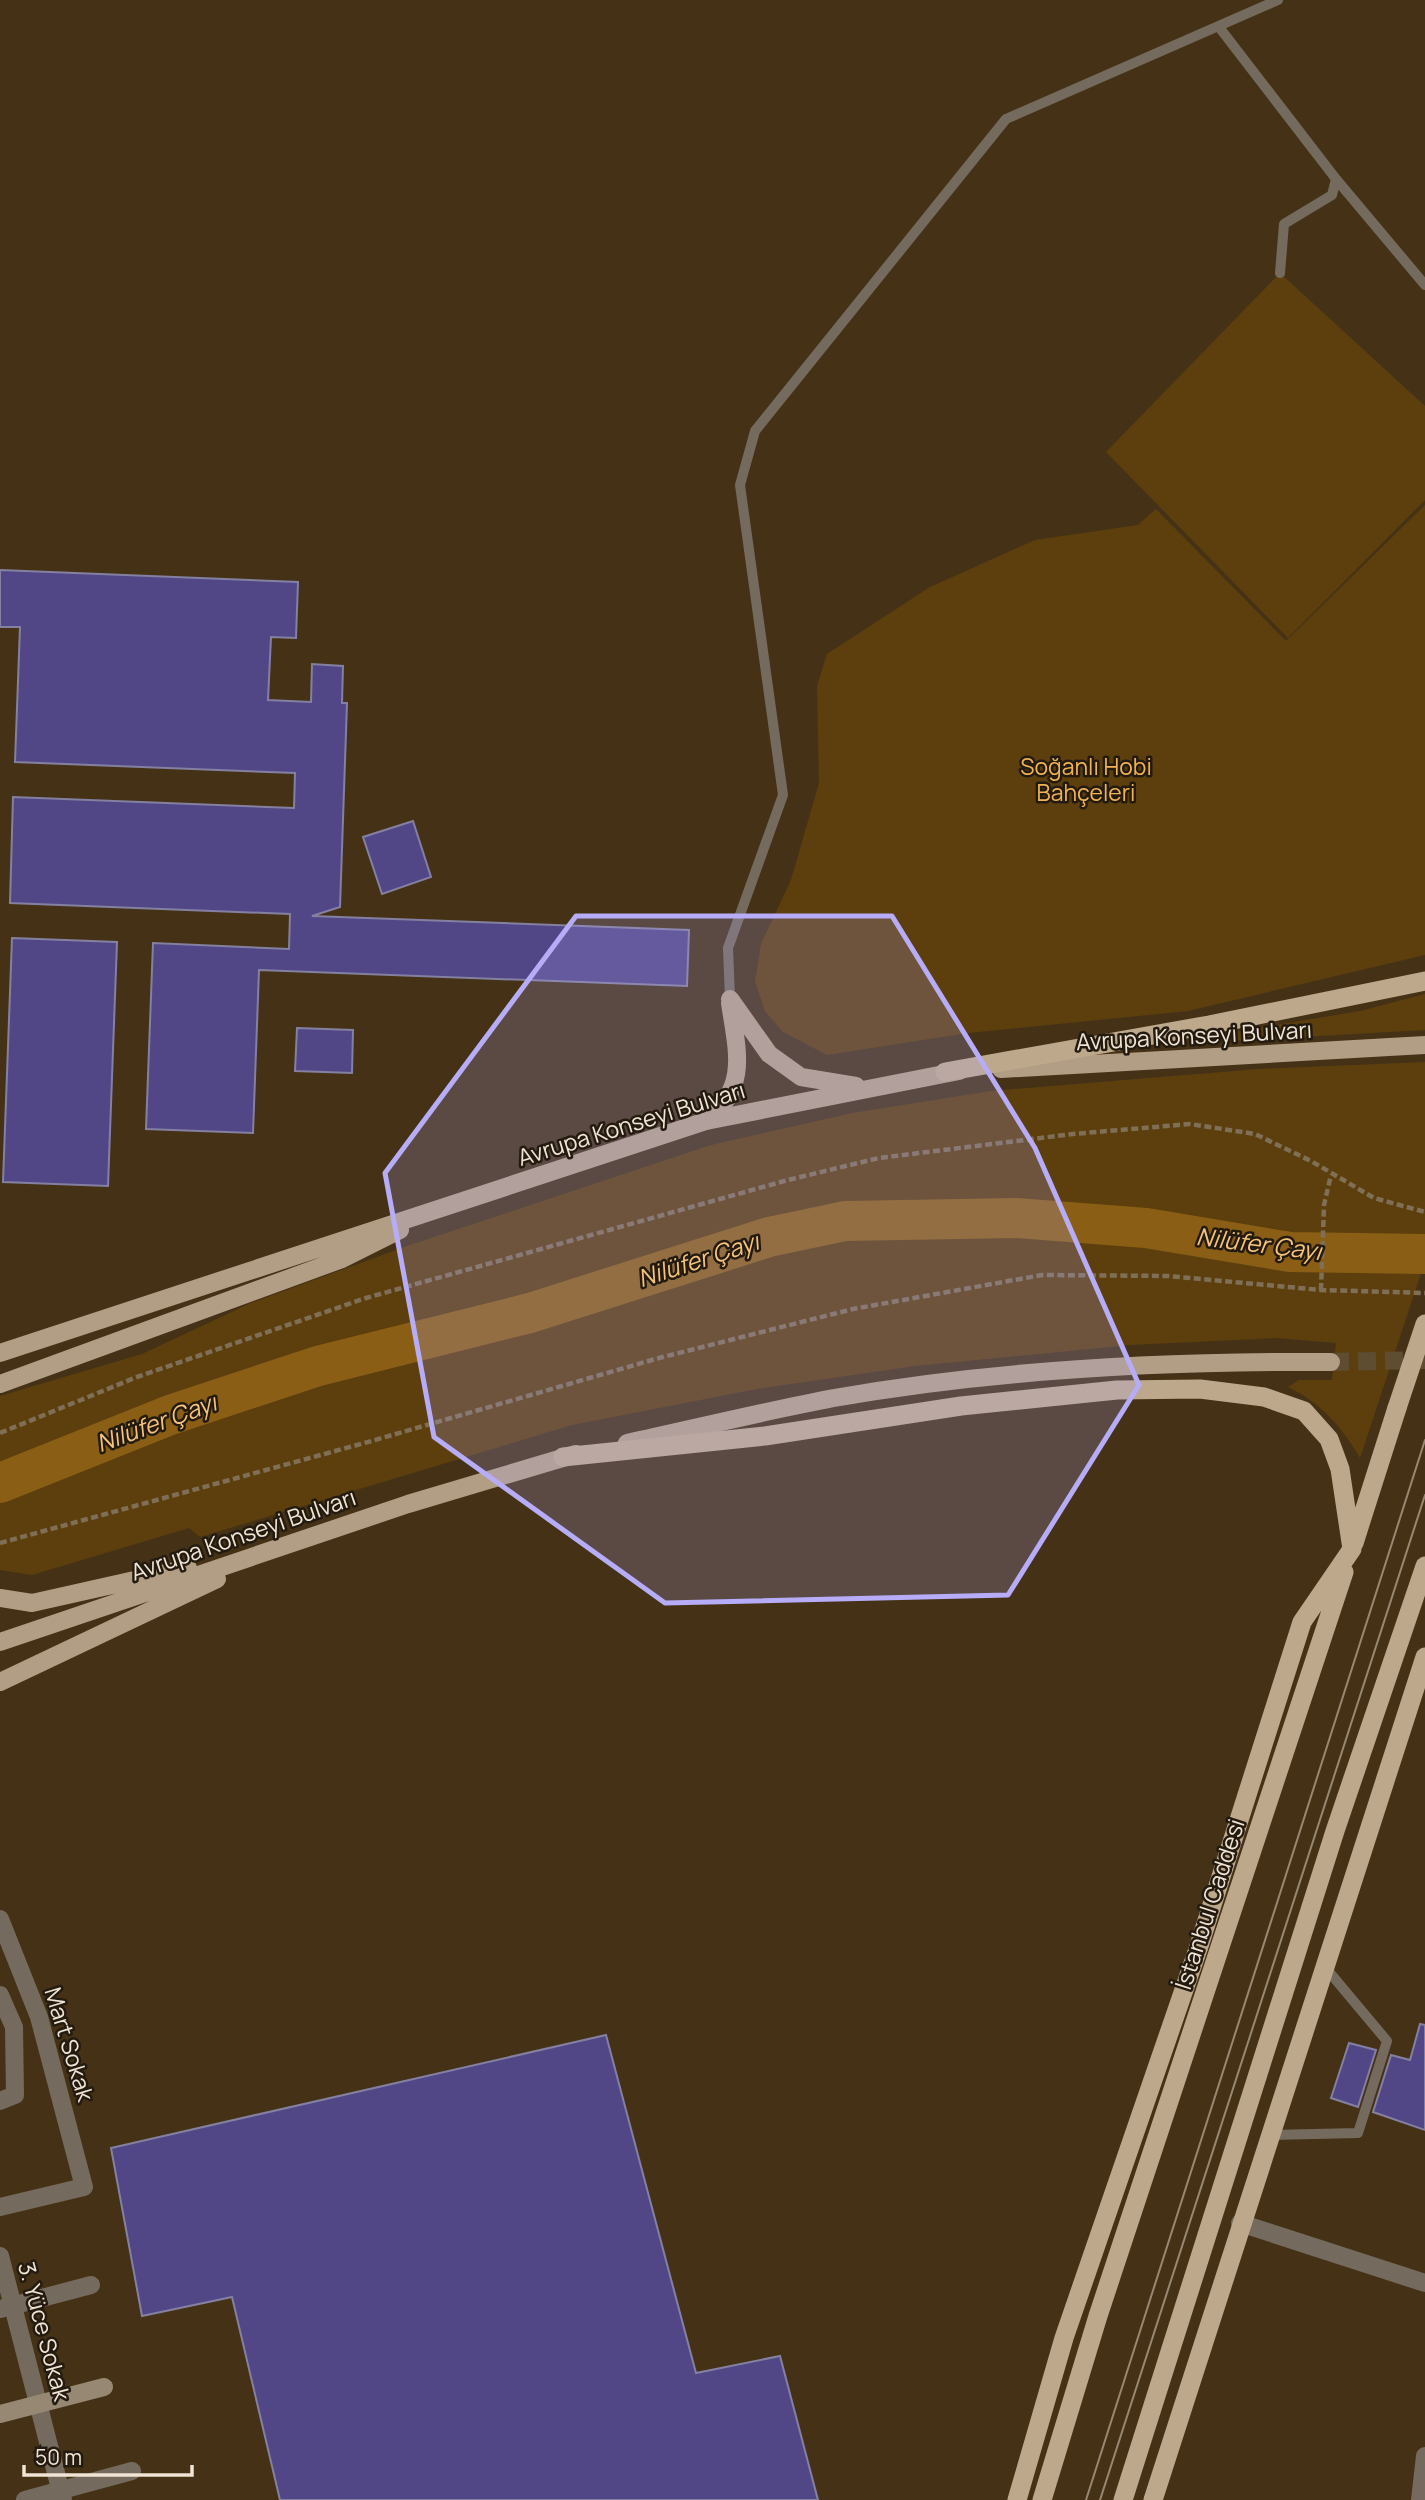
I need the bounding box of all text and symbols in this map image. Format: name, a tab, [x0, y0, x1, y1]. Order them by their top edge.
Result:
park label: Soğanlı Hobi Bahçeleri	[1020, 750, 1152, 808]
street label: Avrupa Konseyi Bulvarı	[1075, 1013, 1313, 1057]
street label: Avrupa Konseyi Bulvarı	[513, 1073, 749, 1173]
water label: Nilüfer Çayı	[1195, 1219, 1325, 1267]
water label: Nilüfer Çayı	[633, 1223, 764, 1294]
water label: Nilüfer Çayı	[91, 1385, 222, 1459]
street label: Avrupa Konseyi Bulvarı	[126, 1480, 360, 1588]
street label: İstanbul Caddesi	[1166, 1815, 1252, 1993]
street label: Mart Sokak	[38, 1983, 103, 2105]
street label: 3. Yüce Sokak	[11, 2258, 79, 2405]
scale bar	[24, 2434, 192, 2478]
text: 50 m	[35, 2443, 82, 2471]

